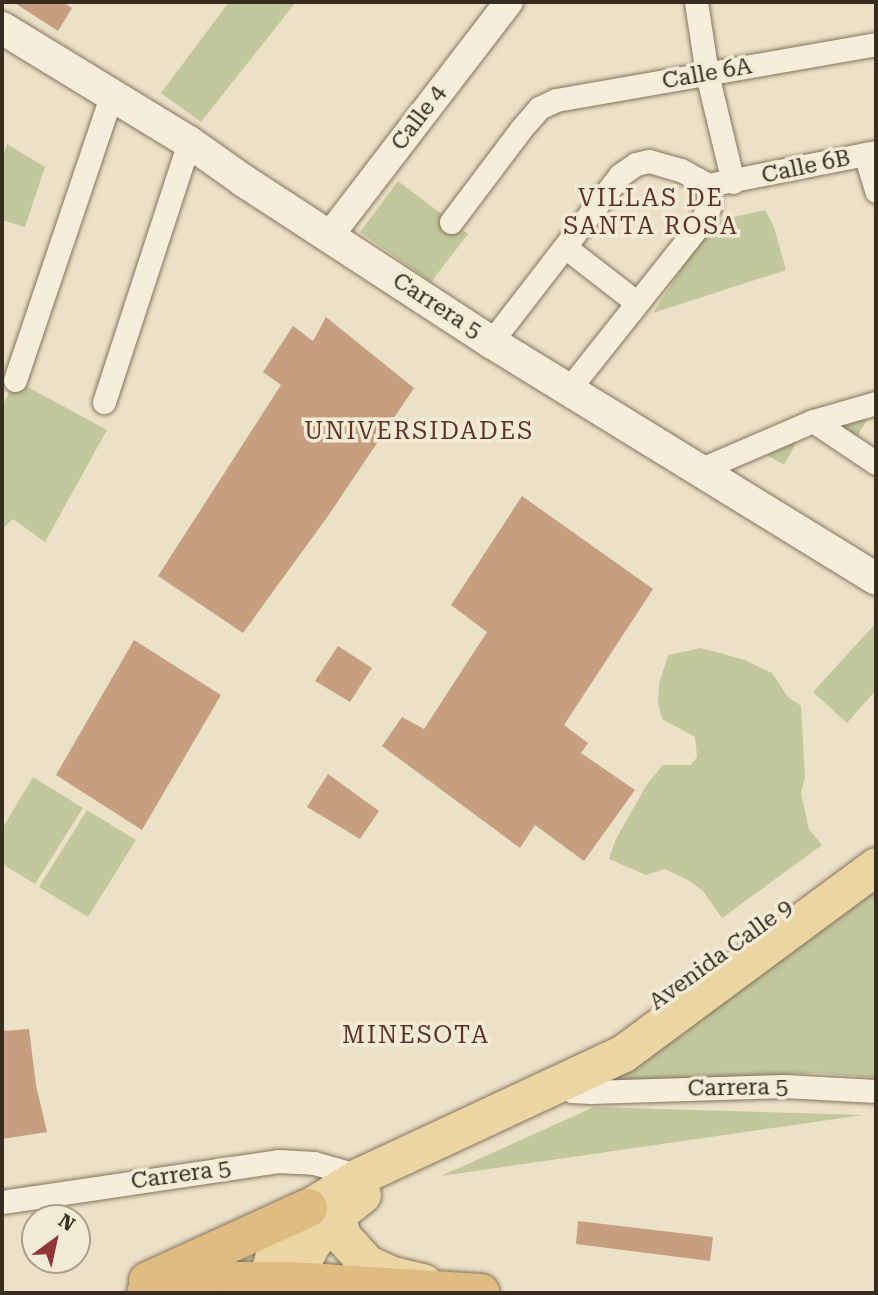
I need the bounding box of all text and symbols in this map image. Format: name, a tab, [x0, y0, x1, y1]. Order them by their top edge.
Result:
street label: Calle 6A	[660, 53, 754, 95]
street label: Calle 4	[386, 80, 452, 156]
street label: Calle 6B	[759, 144, 853, 190]
district label: VILLAS DE SANTA ROSA	[564, 185, 738, 241]
street label: Carrera 5	[387, 267, 487, 345]
district label: UNIVERSIDADES	[306, 418, 532, 446]
street label: Avenida Calle 9	[644, 894, 798, 1016]
district label: MINESOTA	[343, 1022, 489, 1050]
street label: Carrera 5	[687, 1073, 789, 1103]
street label: Carrera 5	[129, 1154, 233, 1196]
north arrow	[21, 1204, 91, 1274]
text: N	[54, 1209, 79, 1236]

